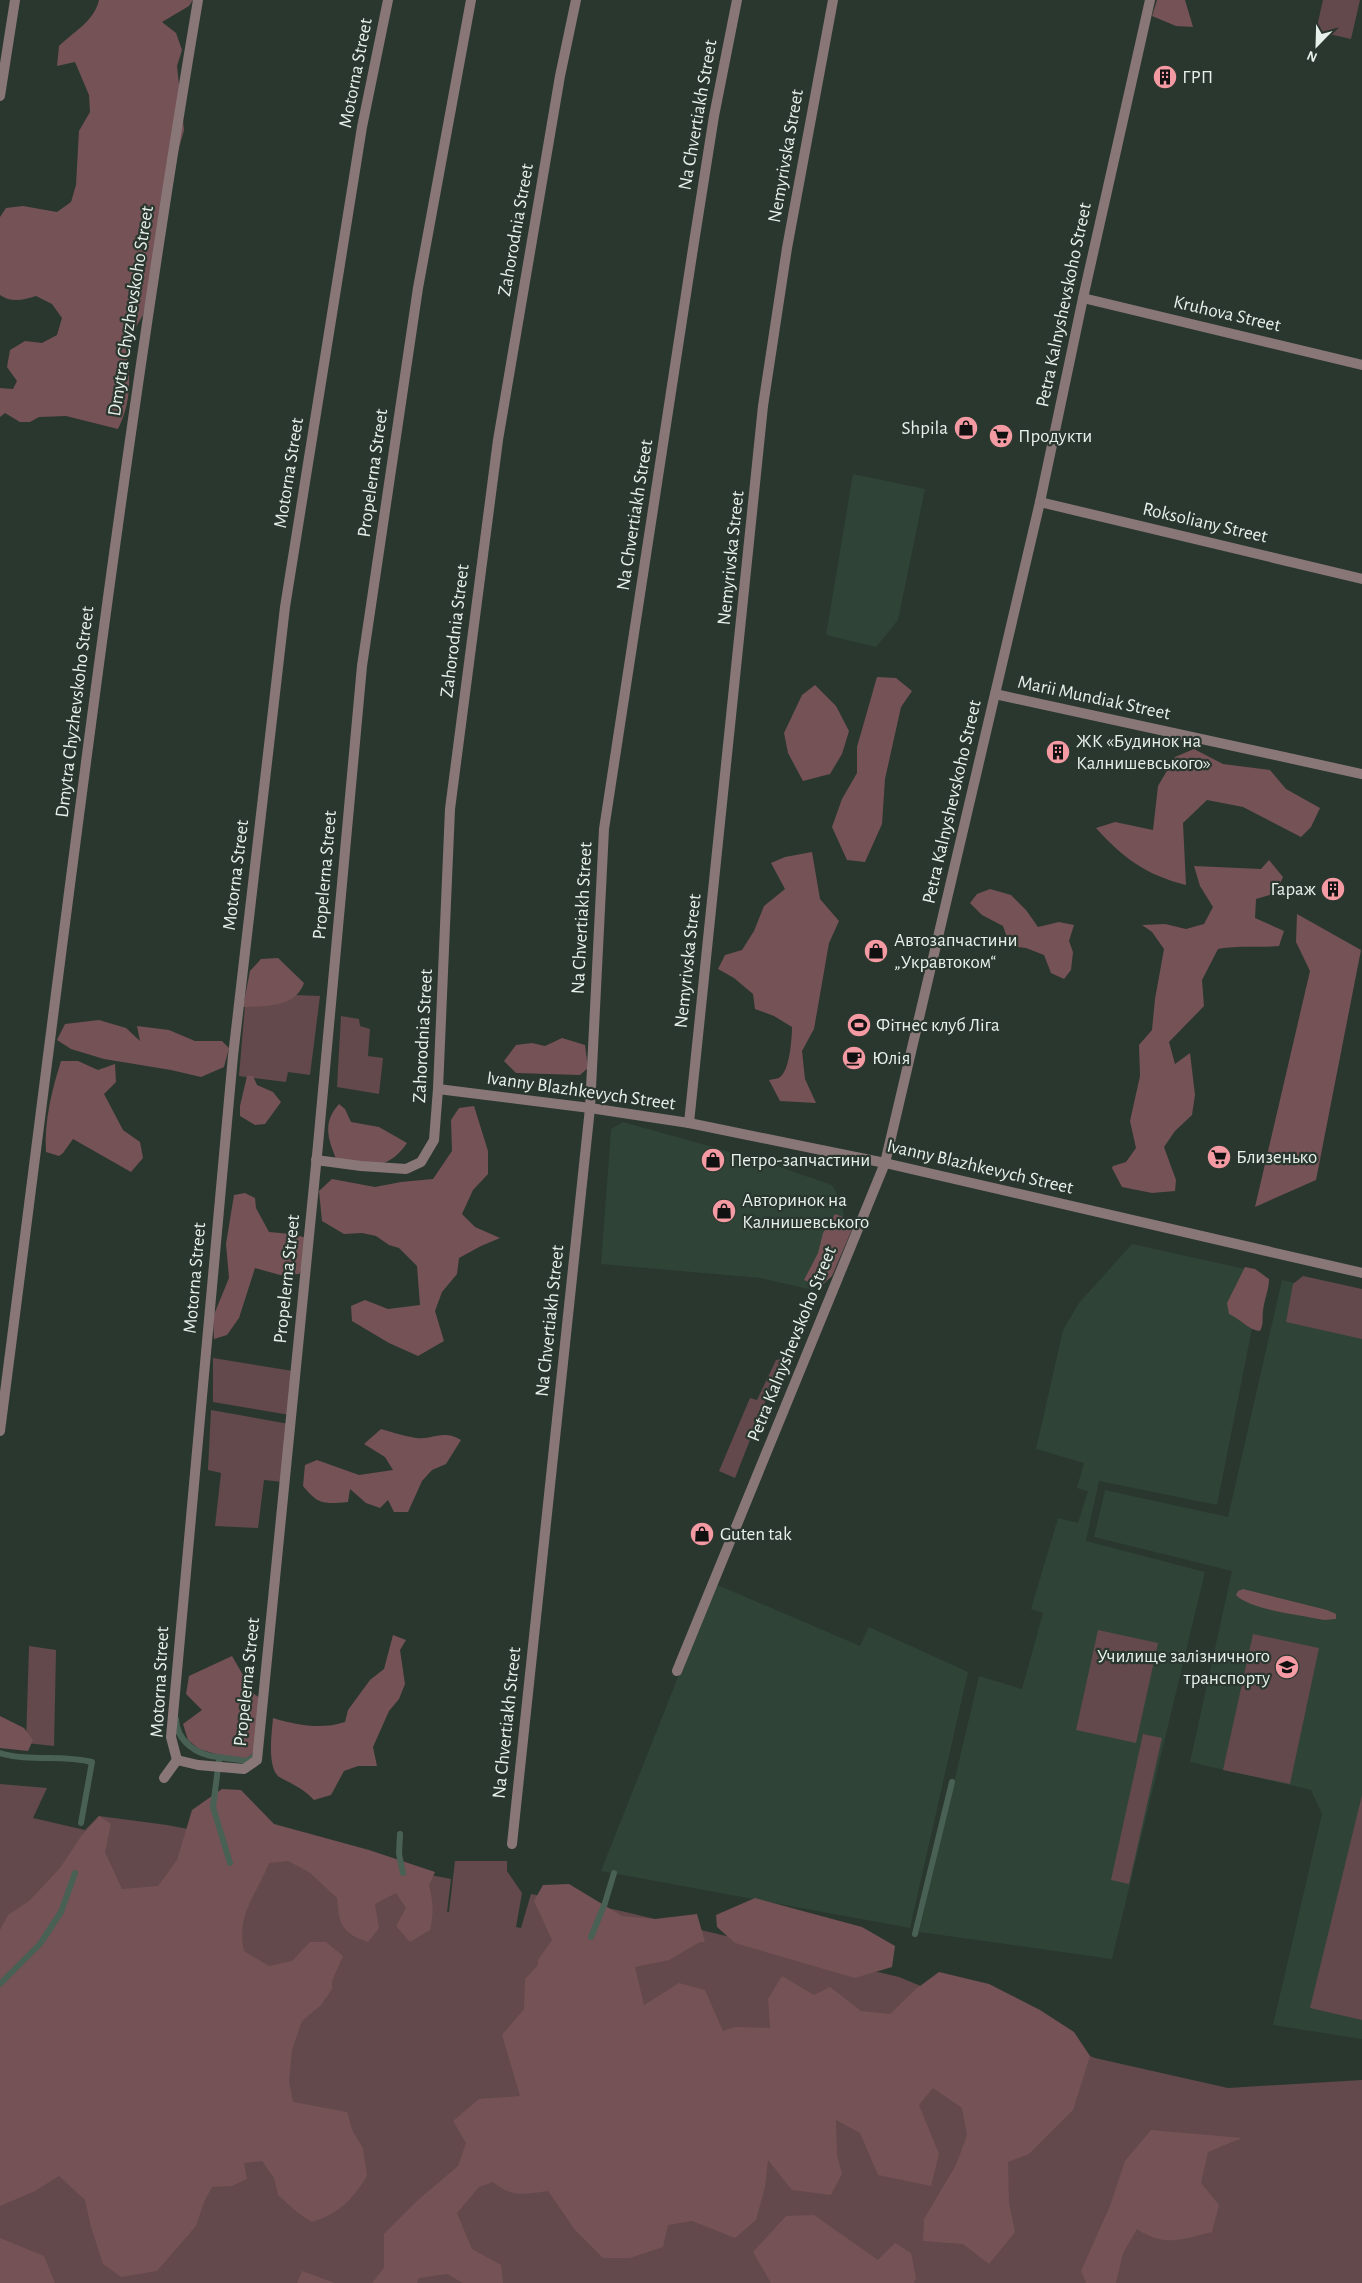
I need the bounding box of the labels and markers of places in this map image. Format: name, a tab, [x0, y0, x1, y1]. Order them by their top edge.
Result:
building icon: ГРП	[1152, 64, 1178, 90]
place label: ГРП	[1182, 68, 1213, 87]
shop icon: Shpila	[953, 415, 979, 441]
place label: Shpila	[902, 419, 948, 438]
supermarket icon: Продукти	[988, 423, 1014, 449]
place label: Продукти	[1018, 427, 1092, 446]
place label: ЖК «Будинок на Калнишевського»	[1076, 732, 1211, 773]
building icon: ЖК «Будинок на Калнишевського»	[1045, 739, 1071, 765]
building icon: Гараж	[1320, 876, 1346, 902]
place label: Гараж	[1270, 880, 1317, 899]
place label: Автозапчастини „Укравтоком“	[894, 931, 1017, 972]
shop icon: Автозапчастини „Укравтоком“	[863, 938, 889, 964]
sports icon: Фітнес клуб Ліга	[846, 1012, 872, 1038]
place label: Фітнес клуб Ліга	[876, 1016, 1000, 1035]
cafe icon: Юлія	[841, 1045, 867, 1071]
place label: Юлія	[872, 1049, 910, 1068]
supermarket icon: Близенько	[1206, 1144, 1232, 1170]
shop icon: Петро-запчастини	[700, 1147, 726, 1173]
place label: Близенько	[1236, 1148, 1317, 1167]
place label: Петро-запчастини	[730, 1151, 870, 1170]
place label: Авторинок на Калнишевського	[742, 1191, 869, 1232]
shop icon: Авторинок на Калнишевського	[711, 1198, 737, 1224]
shop icon: Guten tak	[689, 1521, 715, 1547]
place label: Guten tak	[720, 1525, 792, 1544]
place label: Училище залізничного транспорту	[1097, 1647, 1270, 1688]
school or university icon: Училище залізничного транспорту	[1274, 1654, 1300, 1680]

